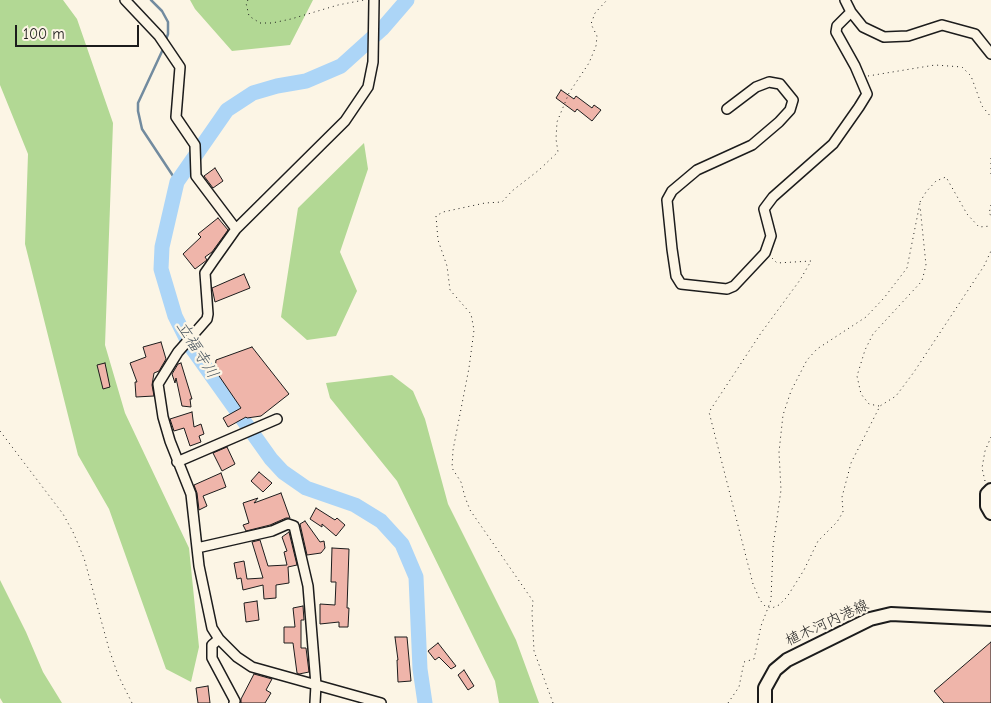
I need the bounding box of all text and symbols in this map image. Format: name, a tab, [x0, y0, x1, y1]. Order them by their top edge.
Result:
scale bar	[18, 15, 141, 47]
text: 100 m	[23, 25, 65, 43]
water label: 立福寺川	[172, 318, 222, 382]
street label: 植木河内港線	[782, 596, 872, 650]

